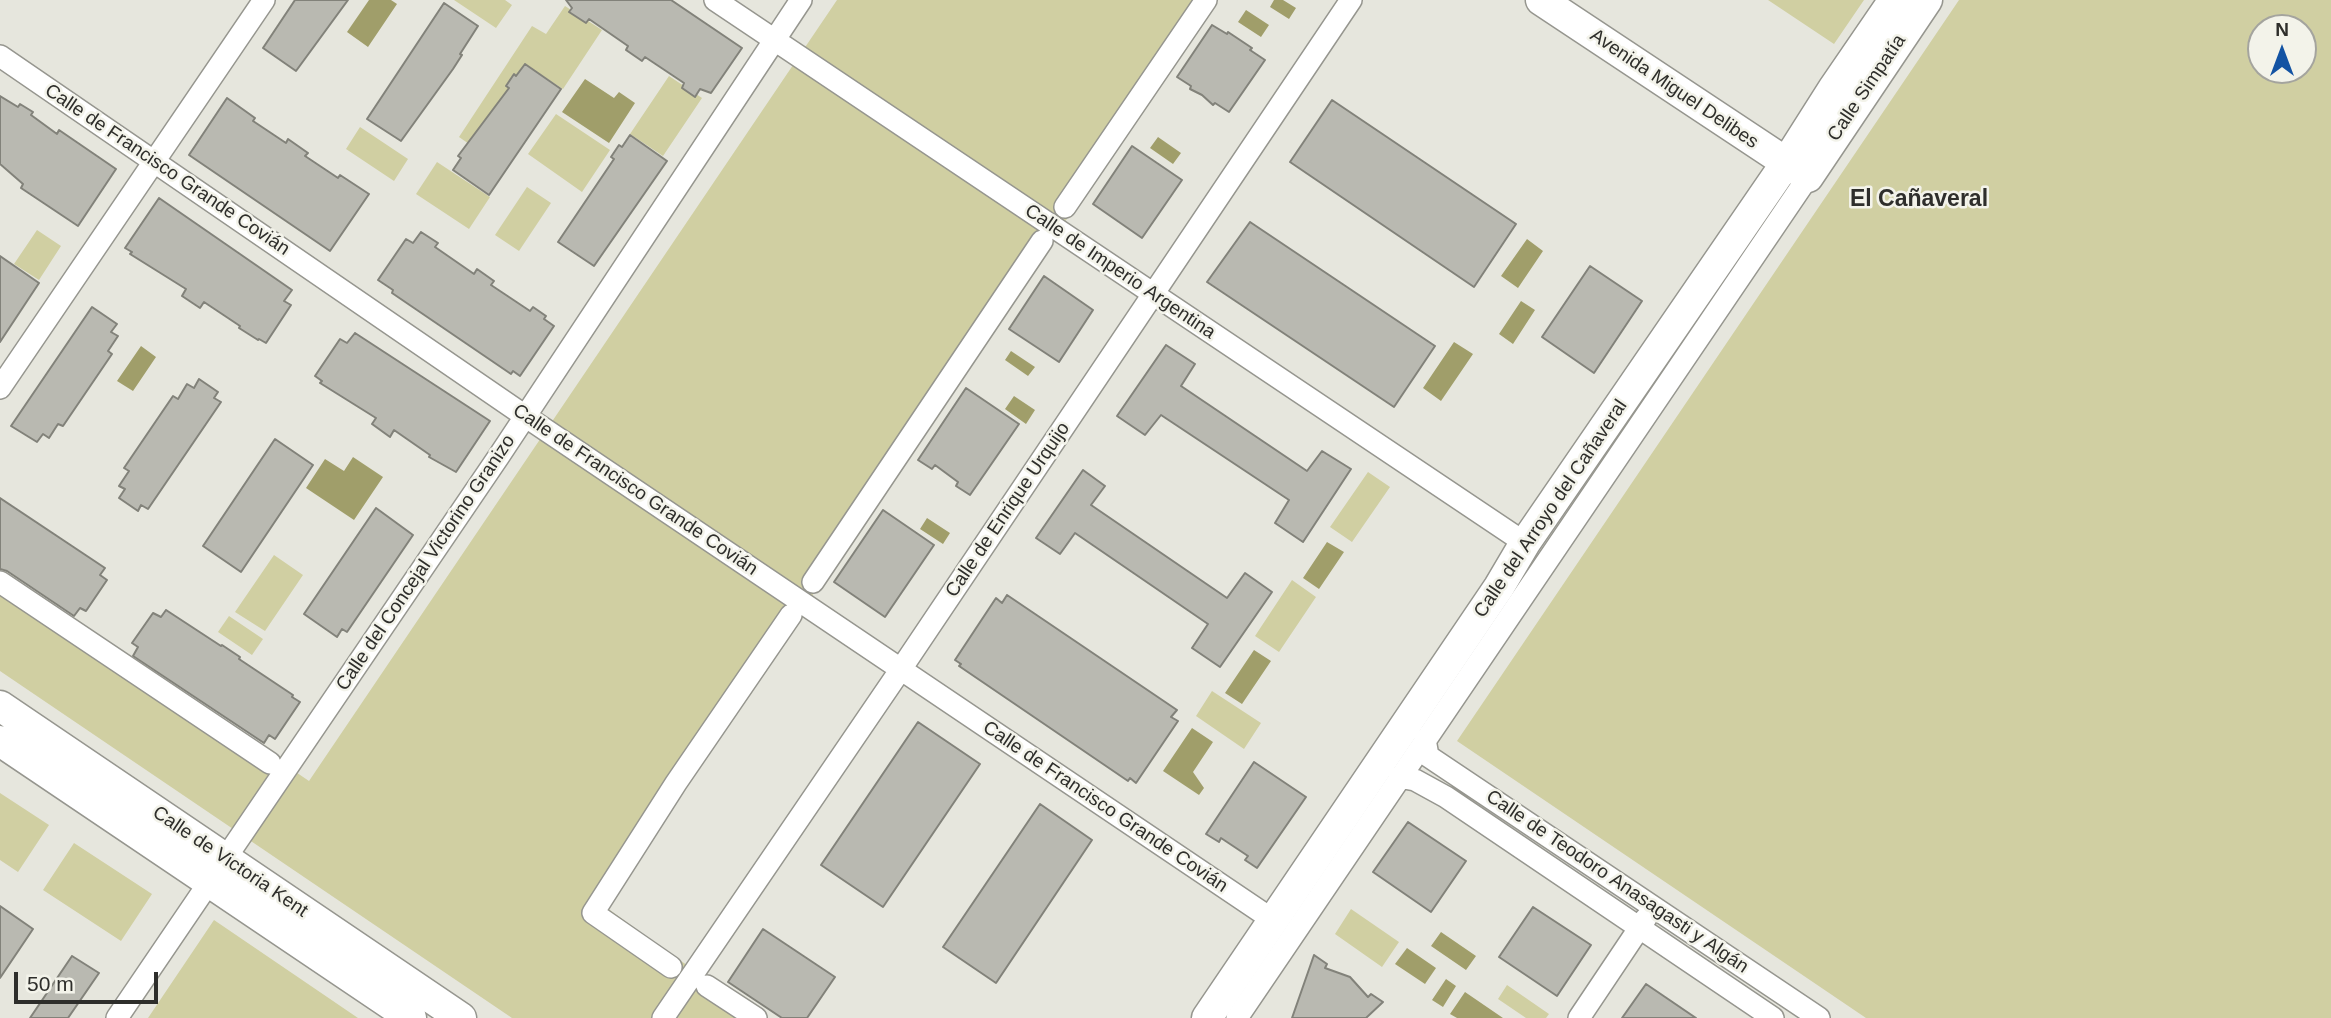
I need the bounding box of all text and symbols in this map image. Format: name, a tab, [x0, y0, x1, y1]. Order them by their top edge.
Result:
north arrow	[2247, 14, 2317, 84]
text: N	[2275, 19, 2289, 40]
street label: Avenida Miguel Delibes	[1585, 24, 1763, 154]
street label: Calle Simpatía	[1823, 30, 1911, 146]
street label: Calle de Francisco Grande Covián	[40, 79, 294, 261]
district label: El Cañaveral	[1850, 186, 1988, 214]
street label: Calle de Imperio Argentina	[1020, 200, 1220, 344]
street label: Calle del Arroyo del Cañaveral	[1470, 396, 1632, 622]
street label: Calle de Francisco Grande Covián	[508, 399, 762, 581]
street label: Calle de Enrique Urquijo	[941, 418, 1075, 602]
street label: Calle del Concejal Victorino Granizo	[332, 431, 520, 695]
street label: Calle de Francisco Grande Covián	[978, 716, 1232, 898]
street label: Calle de Teodoro Anasagasti y Algán	[1481, 785, 1753, 979]
street label: Calle de Victoria Kent	[148, 802, 312, 922]
scale bar	[18, 958, 161, 1002]
text: 50 m	[27, 972, 74, 995]

